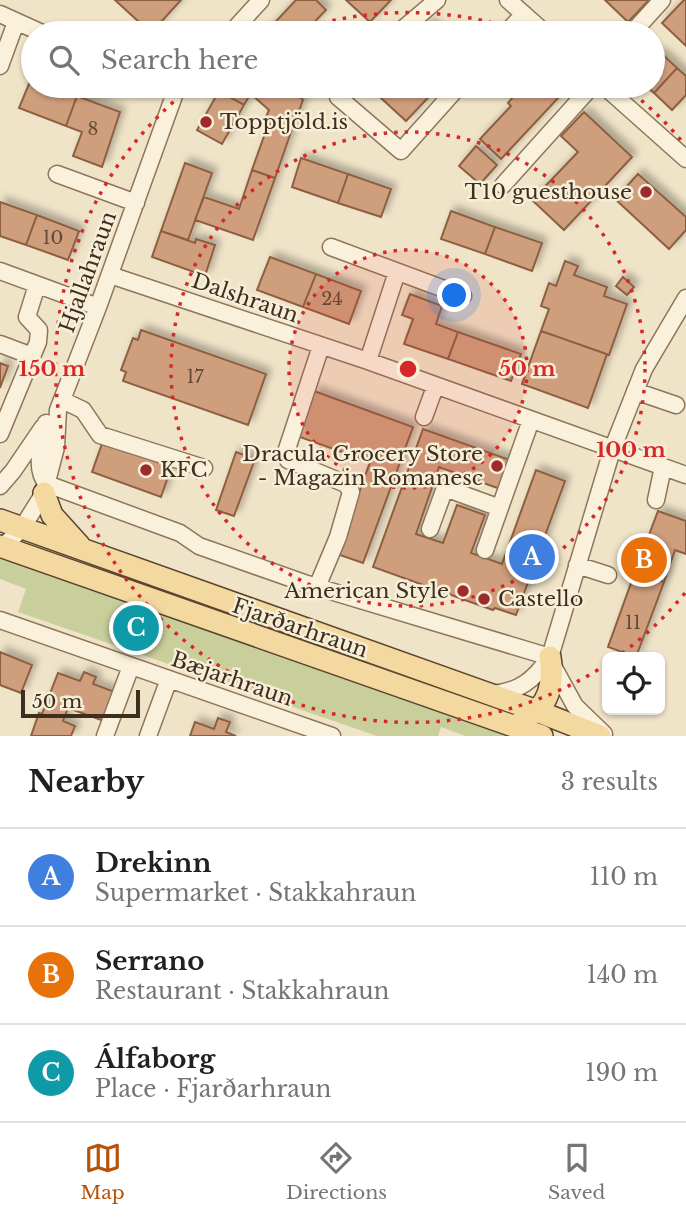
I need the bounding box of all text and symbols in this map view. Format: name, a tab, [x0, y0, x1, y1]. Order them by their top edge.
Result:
search box	[21, 21, 665, 98]
icon: search	[45, 41, 83, 79]
text: Search here	[101, 44, 258, 76]
place label: Topptjöld.is	[220, 109, 348, 135]
marker: Topptjöld.is	[198, 114, 214, 130]
house number: 8	[88, 118, 98, 140]
place label: T10 guesthouse	[465, 179, 632, 205]
marker: T10 guesthouse	[638, 184, 654, 200]
street label: Hjallahraun	[54, 208, 122, 336]
house number: 10	[43, 227, 63, 249]
street label: Dalshraun	[188, 268, 302, 328]
your location	[437, 278, 471, 312]
house number: 24	[321, 288, 343, 310]
text: 150 m	[19, 356, 85, 382]
text: 50 m	[498, 356, 556, 382]
centre of rings	[396, 357, 420, 381]
house number: 17	[186, 366, 204, 388]
text: 100 m	[596, 437, 666, 463]
place label: Dracula Grocery Store - Magazin Romanesc	[242, 441, 483, 491]
place label: KFC	[160, 457, 207, 483]
marker: Dracula Grocery Store - Magazin Romanesc	[489, 458, 505, 474]
marker: KFC	[138, 462, 154, 478]
pin: A	[509, 531, 555, 583]
pin: B	[621, 534, 667, 586]
place label: American Style	[283, 578, 449, 604]
marker: American Style	[455, 583, 471, 599]
place label: Castello	[498, 586, 583, 612]
marker: Castello	[476, 591, 492, 607]
street label: Fjarðarhraun	[229, 593, 371, 663]
pin: C	[113, 602, 159, 654]
house number: 11	[625, 612, 641, 634]
street label: Bæjarhraun	[168, 646, 296, 712]
map controls	[602, 652, 665, 715]
button: locate	[602, 652, 665, 715]
scale bar	[21, 687, 140, 719]
text: 50 m	[32, 690, 82, 713]
text: Nearby	[28, 763, 144, 800]
text: 3 results	[561, 768, 658, 796]
text: Drekinn	[95, 847, 211, 879]
text: A	[42, 863, 60, 891]
text: 110 m	[590, 863, 658, 891]
text: Supermarket · Stakkahraun	[95, 879, 416, 907]
text: Serrano	[95, 945, 204, 977]
text: B	[42, 961, 60, 989]
text: 140 m	[587, 961, 658, 989]
text: Restaurant · Stakkahraun	[95, 977, 389, 1005]
text: Álfaborg	[95, 1043, 215, 1075]
text: C	[42, 1059, 60, 1087]
text: 190 m	[585, 1059, 658, 1087]
text: Place · Fjarðarhraun	[95, 1075, 331, 1103]
tab: Map	[81, 1139, 125, 1204]
tab: Directions	[286, 1139, 387, 1204]
tab: Saved	[548, 1139, 605, 1204]

